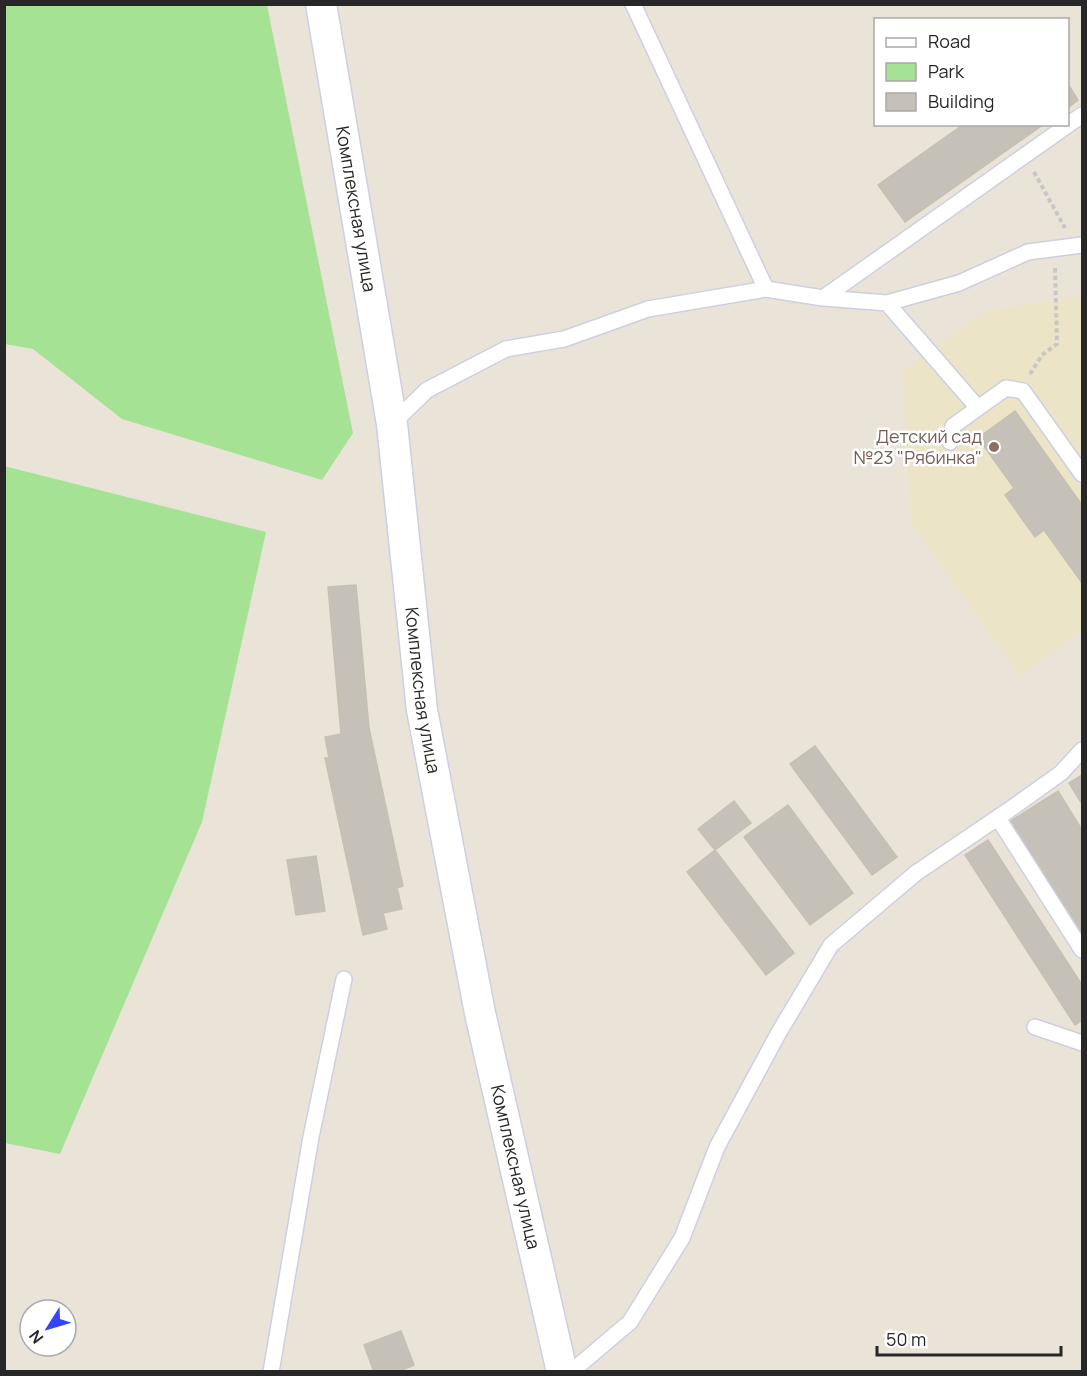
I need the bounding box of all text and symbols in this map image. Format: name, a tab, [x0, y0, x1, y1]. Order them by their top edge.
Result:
legend	[874, 18, 1069, 126]
text: Road	[928, 29, 971, 53]
text: Park	[928, 59, 965, 83]
text: Building	[928, 89, 994, 113]
street label: Комплексная улица	[331, 124, 382, 294]
place label: Детский сад №23 "Рябинка"	[853, 424, 982, 469]
marker: Детский сад №23 "Рябинка"	[987, 440, 1001, 454]
street label: Комплексная улица	[400, 606, 447, 775]
street label: Комплексная улица	[486, 1082, 547, 1251]
north arrow	[18, 1298, 78, 1358]
scale bar	[877, 1319, 1062, 1357]
text: N	[24, 1326, 48, 1348]
text: 50 m	[886, 1327, 926, 1351]

